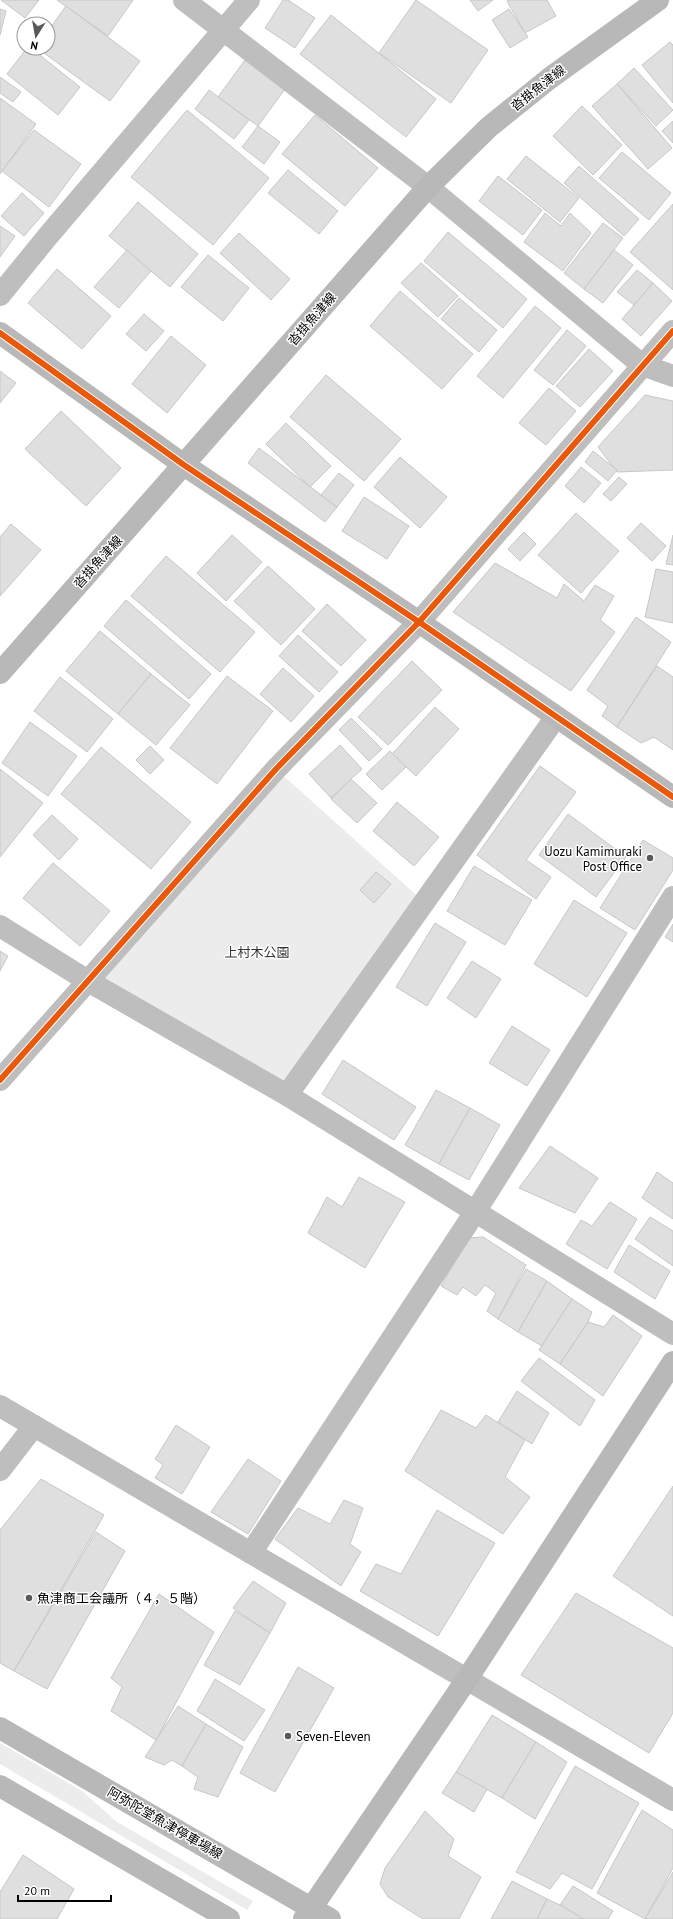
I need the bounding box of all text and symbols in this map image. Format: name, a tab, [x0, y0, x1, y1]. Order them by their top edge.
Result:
north arrow	[16, 16, 56, 56]
text: N	[29, 38, 39, 53]
street label: 沓掛魚津線	[507, 61, 569, 115]
street label: 沓掛魚津線	[284, 289, 340, 349]
street label: 沓掛魚津線	[70, 532, 126, 592]
place label: Uozu Kamimuraki Post Office	[544, 843, 642, 875]
marker: Uozu Kamimuraki Post Office	[645, 853, 655, 863]
park label: 上村木公園	[224, 944, 290, 961]
place label: 魚津商工会議所（４，５階）	[37, 1590, 206, 1607]
marker: 魚津商工会議所（４，５階）	[24, 1593, 34, 1603]
place label: Seven-Eleven	[296, 1728, 371, 1745]
marker: Seven-Eleven	[283, 1731, 293, 1741]
street label: 阿弥陀堂魚津停車場線	[104, 1783, 226, 1863]
scale bar	[18, 1877, 111, 1903]
text: 20 m	[24, 1883, 50, 1898]

